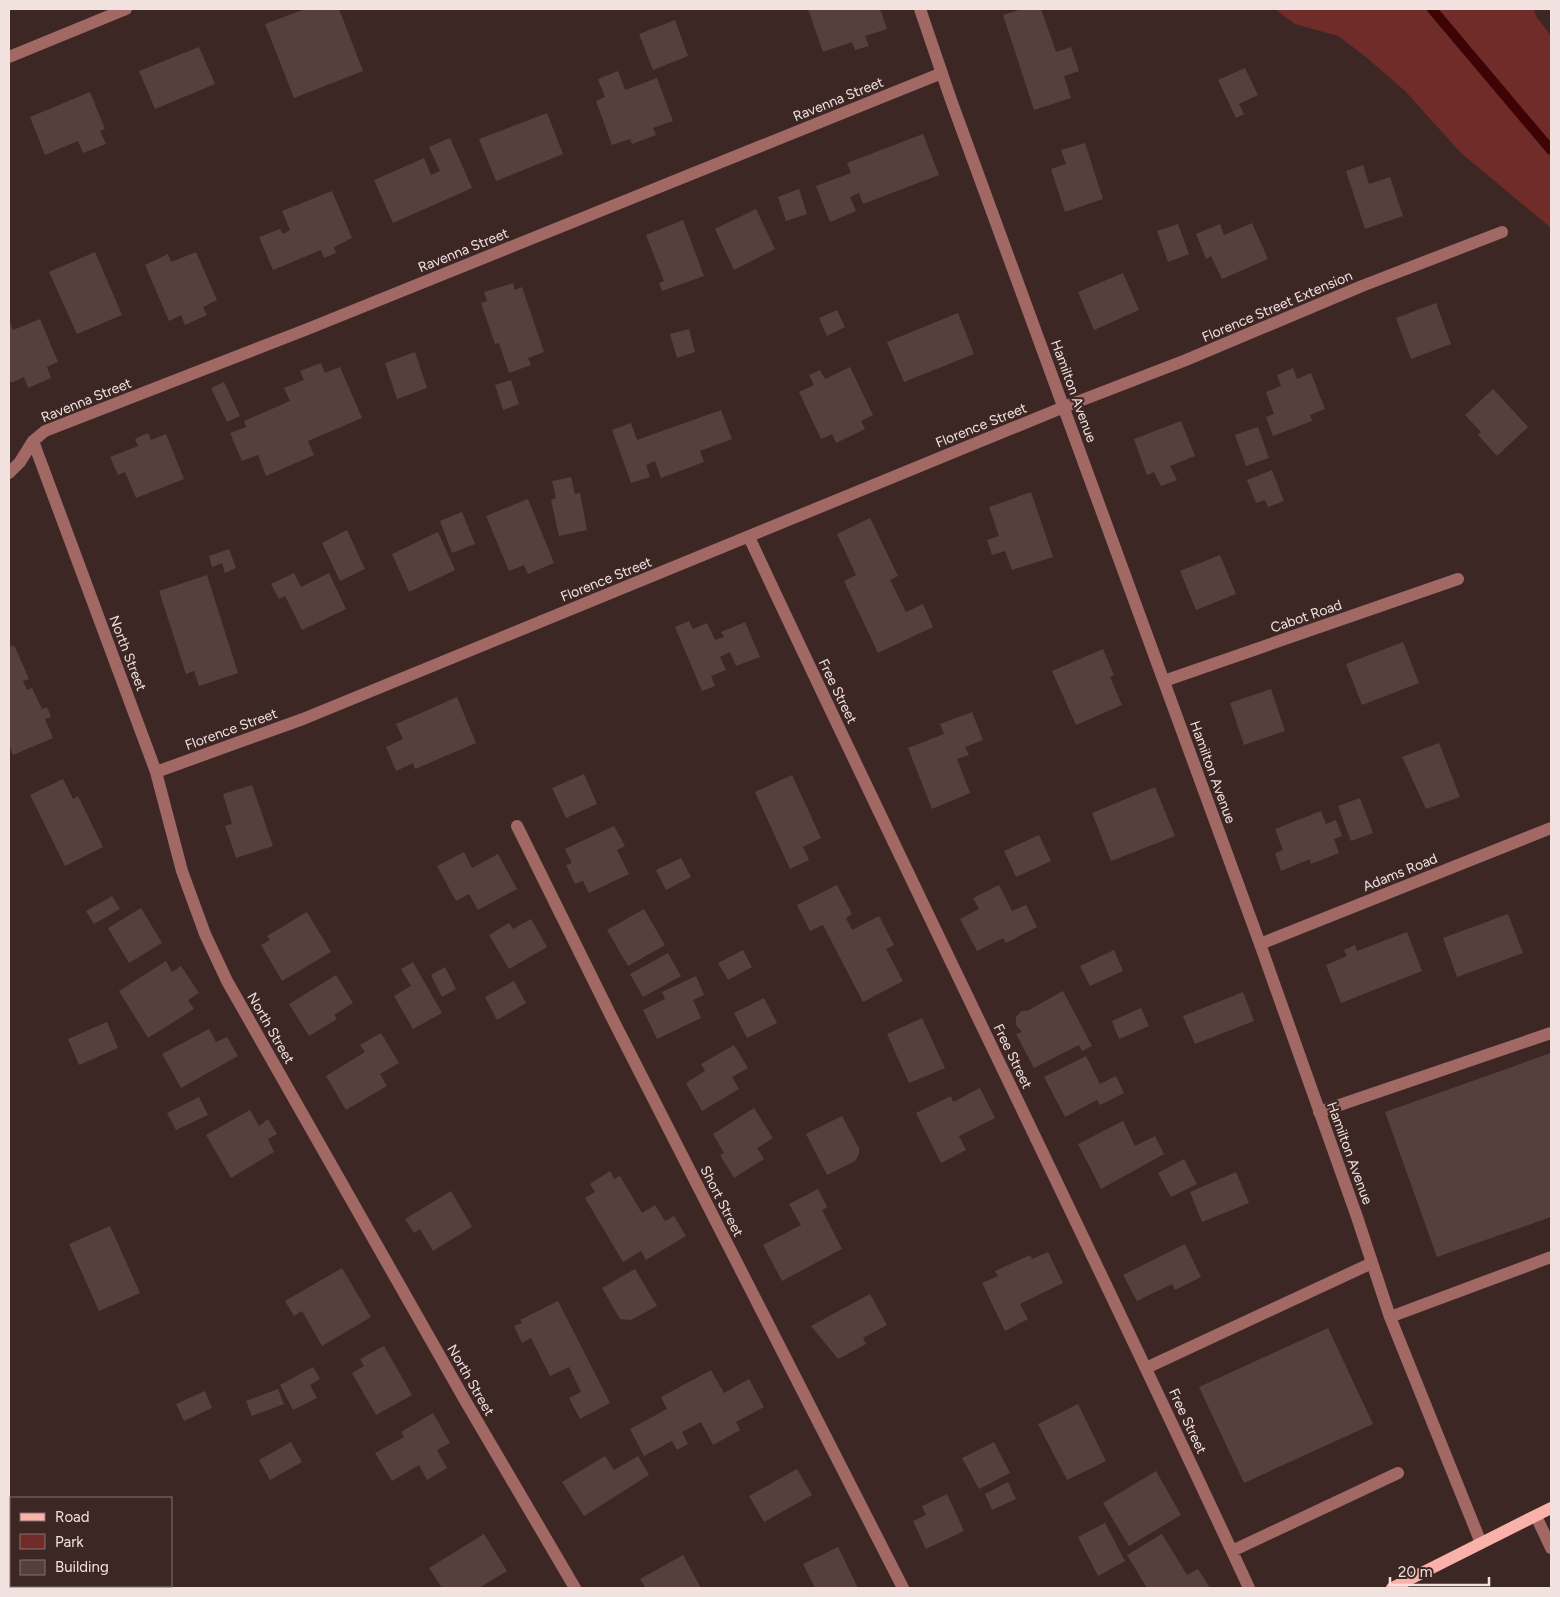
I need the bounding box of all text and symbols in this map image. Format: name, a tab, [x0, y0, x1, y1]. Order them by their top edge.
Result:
street label: Ravenna Street	[791, 74, 886, 125]
street label: Ravenna Street	[416, 225, 511, 276]
street label: Florence Street Extension	[1199, 267, 1355, 346]
street label: Hamilton Avenue	[1047, 338, 1100, 445]
street label: Ravenna Street	[39, 375, 134, 426]
street label: Florence Street	[933, 399, 1029, 451]
street label: Florence Street	[558, 553, 654, 605]
street label: Cabot Road	[1268, 596, 1344, 637]
street label: North Street	[105, 613, 150, 693]
street label: Free Street	[815, 656, 861, 726]
street label: Florence Street	[183, 705, 280, 754]
street label: Hamilton Avenue	[1186, 719, 1239, 826]
street label: Adams Road	[1360, 850, 1440, 895]
street label: North Street	[243, 990, 298, 1067]
street label: Free Street	[990, 1021, 1036, 1091]
street label: Hamilton Avenue	[1323, 1100, 1376, 1207]
street label: Short Street	[696, 1163, 747, 1239]
street label: North Street	[443, 1342, 498, 1419]
street label: Free Street	[1165, 1386, 1210, 1457]
legend	[10, 1497, 172, 1587]
text: Road	[55, 1508, 90, 1526]
text: Park	[55, 1533, 84, 1551]
scale bar	[1390, 1554, 1489, 1586]
text: Building	[55, 1558, 109, 1576]
text: 20 m	[1398, 1563, 1432, 1581]

